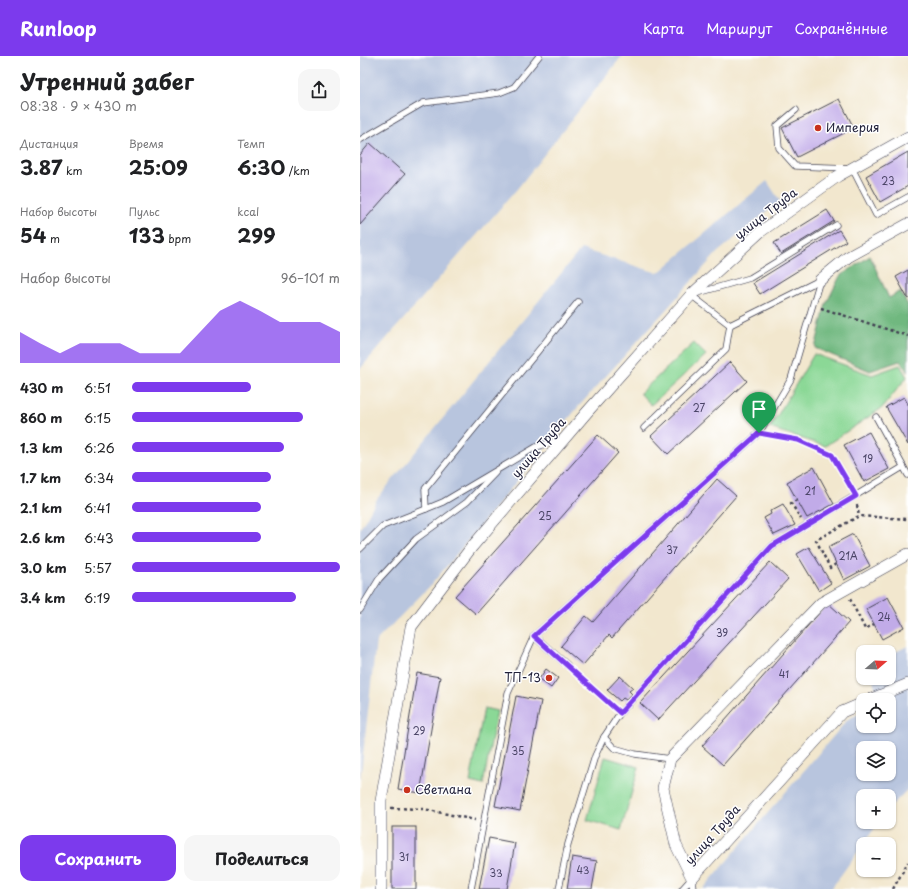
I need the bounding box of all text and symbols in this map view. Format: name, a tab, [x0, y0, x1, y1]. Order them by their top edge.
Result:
text: Runloop	[20, 14, 97, 42]
text: Карта	[643, 18, 684, 39]
text: Маршрут	[706, 18, 772, 39]
text: Сохранённые	[794, 18, 888, 39]
text: Утренний забег	[20, 64, 194, 97]
button: share	[298, 69, 340, 111]
text: 08:38 · 9 × 430 m	[20, 96, 137, 115]
place label: Империя	[826, 118, 880, 136]
marker: Империя	[813, 123, 823, 133]
text: Дистанция	[20, 135, 78, 152]
text: Время	[129, 135, 164, 152]
text: Темп	[237, 135, 265, 152]
text: 3.87	[20, 152, 62, 182]
text: 25:09	[129, 152, 188, 182]
text: 6:30	[237, 152, 285, 182]
text: km	[62, 162, 83, 179]
text: /km	[285, 162, 310, 179]
house number: 23	[881, 173, 895, 188]
street label: улица Труда	[730, 183, 801, 243]
text: Набор высоты	[20, 203, 97, 220]
text: Пульс	[129, 203, 160, 220]
text: kcal	[237, 203, 259, 220]
text: 54	[20, 220, 46, 250]
text: 133	[129, 220, 165, 250]
text: 299	[237, 220, 276, 250]
text: m	[46, 230, 60, 247]
text: bpm	[165, 230, 191, 247]
text: Набор высоты	[20, 268, 111, 287]
text: 96–101 m	[281, 268, 340, 287]
text: 430 m	[20, 378, 63, 397]
text: 6:51	[84, 378, 111, 397]
pin	[742, 392, 776, 433]
icon: arrive	[748, 398, 770, 420]
house number: 27	[693, 400, 706, 415]
text: 860 m	[20, 408, 62, 427]
text: 6:15	[84, 408, 111, 427]
street label: улица Труда	[507, 413, 570, 482]
text: 1.3 km	[20, 438, 63, 457]
text: 6:26	[84, 438, 115, 457]
house number: 19	[863, 451, 873, 466]
text: 1.7 km	[20, 468, 61, 487]
text: 6:34	[84, 468, 114, 487]
house number: 21	[804, 483, 816, 498]
text: 2.1 km	[20, 498, 62, 517]
text: 6:41	[84, 498, 110, 517]
house number: 25	[538, 508, 552, 523]
text: 2.6 km	[20, 528, 65, 547]
text: 6:43	[84, 528, 114, 547]
house number: 37	[666, 542, 679, 557]
house number: 21А	[838, 548, 858, 563]
text: 3.0 km	[20, 558, 67, 577]
text: 5:57	[84, 558, 112, 577]
text: 3.4 km	[20, 588, 65, 607]
text: 6:19	[84, 588, 110, 607]
house number: 24	[877, 609, 891, 624]
house number: 39	[716, 625, 728, 640]
north arrow	[856, 645, 896, 685]
map controls	[856, 645, 896, 877]
house number: 41	[779, 666, 789, 681]
place label: ТП-13	[504, 668, 541, 686]
marker: ТП-13	[544, 673, 554, 683]
button: locate	[856, 693, 896, 733]
house number: 29	[413, 723, 426, 738]
button: layers	[856, 741, 896, 781]
house number: 35	[512, 743, 524, 758]
place label: Светлана	[415, 780, 472, 798]
marker: Светлана	[402, 785, 412, 795]
button: +	[856, 789, 896, 829]
street label: улица Труда	[680, 800, 744, 868]
button: Сохранить	[20, 835, 176, 881]
button: Поделиться	[184, 835, 340, 881]
button: −	[856, 837, 896, 877]
house number: 31	[399, 849, 409, 864]
house number: 43	[577, 862, 590, 877]
house number: 33	[489, 865, 503, 880]

